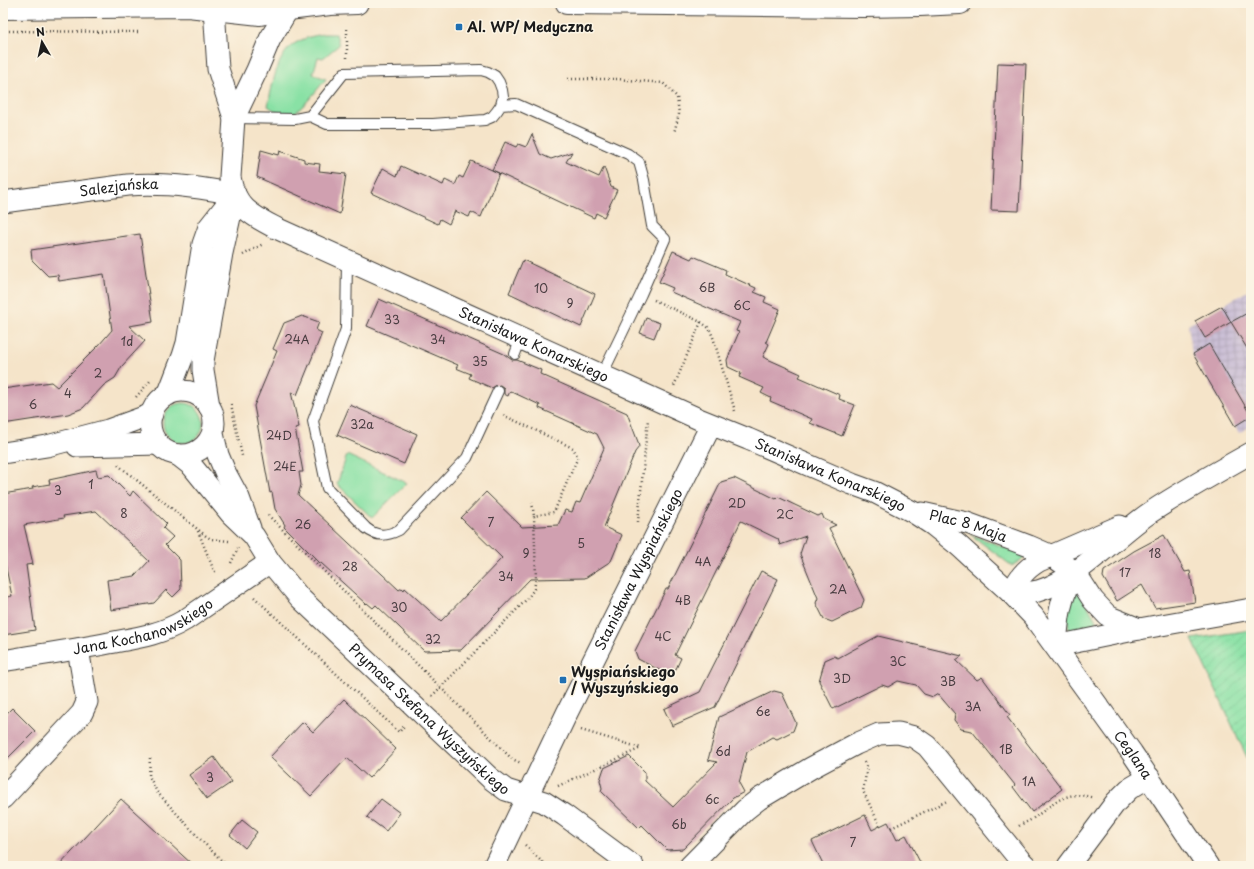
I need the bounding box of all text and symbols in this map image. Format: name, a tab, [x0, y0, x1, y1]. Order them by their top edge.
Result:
place label: Al. WP/ Medyczna	[466, 16, 594, 37]
north arrow	[22, 22, 62, 62]
marker: Al. WP/ Medyczna	[454, 22, 464, 32]
text: N	[35, 23, 46, 41]
street label: Salezjańska	[78, 173, 159, 202]
house number: 6B	[699, 278, 715, 296]
house number: 10	[534, 279, 548, 297]
house number: 9	[566, 294, 574, 312]
house number: 6C	[733, 296, 751, 314]
street label: Stanisława Konarskiego	[455, 301, 612, 387]
house number: 33	[384, 310, 400, 328]
house number: 24A	[285, 330, 310, 348]
house number: 34	[430, 330, 446, 348]
house number: 1d	[121, 332, 133, 350]
house number: 35	[472, 352, 488, 370]
house number: 2	[94, 364, 102, 382]
house number: 4	[64, 384, 72, 402]
house number: 6	[29, 395, 37, 413]
house number: 32a	[350, 415, 374, 433]
house number: 24D	[266, 426, 292, 444]
street label: Stanisława Konarskiego	[752, 432, 910, 517]
house number: 24E	[273, 457, 297, 475]
house number: 1	[88, 475, 94, 493]
house number: 3	[54, 481, 62, 499]
street label: Stanisława Wyspiańskiego	[589, 485, 688, 654]
house number: 2D	[728, 494, 746, 512]
house number: 8	[120, 504, 128, 522]
street label: Plac 8 Maja	[928, 504, 1010, 547]
house number: 2C	[776, 505, 794, 523]
house number: 7	[488, 513, 495, 531]
house number: 26	[295, 515, 311, 533]
house number: 5	[577, 534, 585, 552]
house number: 9	[522, 544, 530, 562]
house number: 18	[1149, 544, 1161, 562]
house number: 4A	[695, 552, 712, 570]
house number: 28	[342, 557, 358, 575]
house number: 17	[1119, 563, 1131, 581]
house number: 34	[498, 567, 514, 585]
house number: 2A	[829, 580, 847, 598]
house number: 4B	[675, 591, 691, 609]
street label: Jana Kochanowskiego	[71, 593, 217, 659]
house number: 30	[391, 598, 408, 616]
house number: 4C	[654, 627, 672, 645]
house number: 32	[425, 630, 441, 648]
street label: Prymasa Stefana Wyszyńskiego	[344, 638, 515, 799]
house number: 3C	[889, 652, 907, 670]
place label: Wyspiańskiego / Wyszyńskiego	[570, 661, 679, 698]
house number: 3D	[833, 669, 851, 687]
house number: 3B	[940, 672, 956, 690]
marker: Wyspiańskiego / Wyszyńskiego	[558, 675, 568, 685]
house number: 3A	[965, 697, 982, 715]
house number: 6e	[756, 702, 770, 720]
street label: Ceglana	[1109, 726, 1158, 783]
house number: 1B	[999, 740, 1013, 758]
house number: 6d	[715, 742, 731, 760]
house number: 3	[206, 768, 214, 786]
house number: 1A	[1022, 772, 1036, 790]
house number: 6c	[705, 790, 719, 808]
house number: 6b	[671, 815, 687, 833]
house number: 7	[850, 833, 857, 851]

